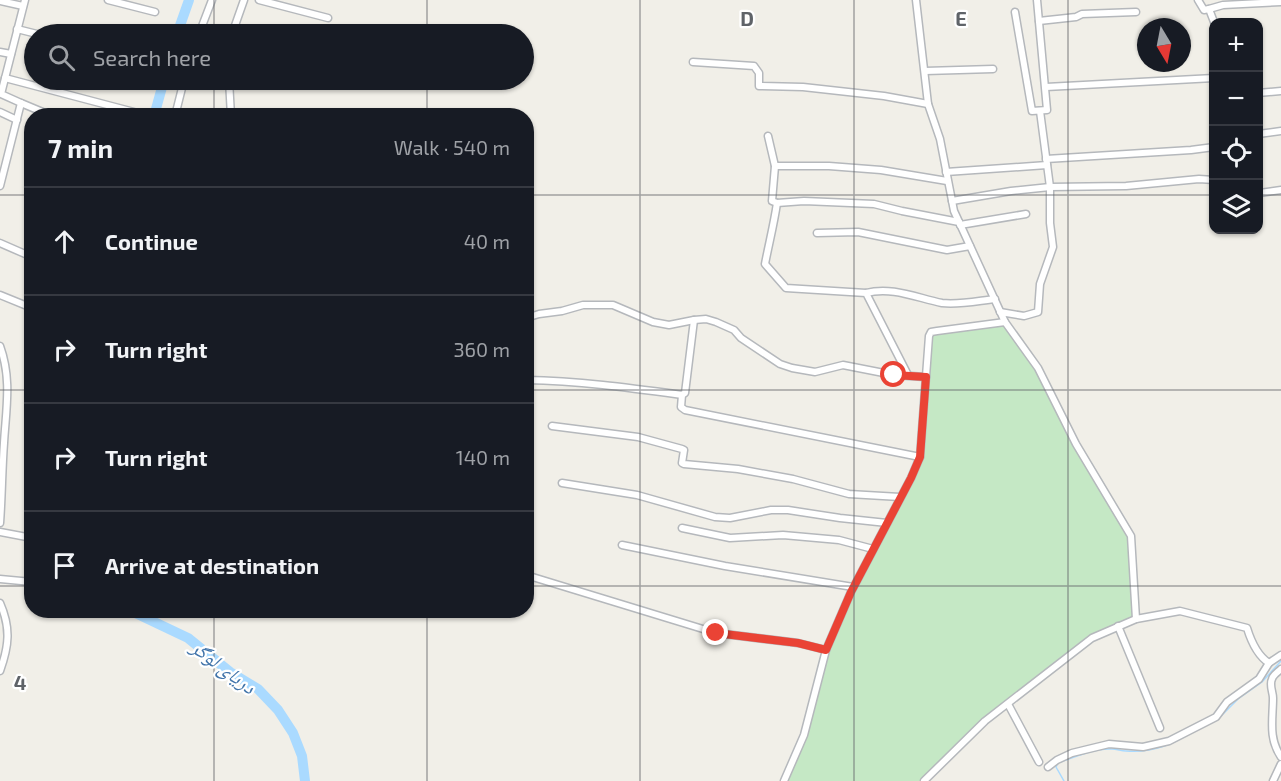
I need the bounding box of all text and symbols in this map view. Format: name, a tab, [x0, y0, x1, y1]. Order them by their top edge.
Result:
text: D	[740, 6, 754, 30]
text: E	[955, 6, 967, 30]
north arrow	[1137, 18, 1191, 72]
map controls	[1209, 18, 1263, 234]
button: +	[1209, 18, 1263, 72]
search box	[24, 24, 534, 90]
icon: search	[45, 41, 78, 74]
text: Search here	[93, 44, 211, 70]
button: −	[1209, 72, 1263, 126]
button: locate	[1209, 126, 1263, 180]
text: 7 min	[48, 132, 113, 163]
text: Walk · 540 m	[394, 135, 510, 159]
button: layers	[1209, 180, 1263, 234]
icon: ahead	[48, 225, 81, 258]
text: Continue	[105, 228, 198, 254]
text: 40 m	[464, 229, 510, 253]
icon: right	[48, 333, 81, 366]
text: Turn right	[105, 336, 207, 362]
text: 360 m	[453, 337, 510, 361]
route start	[880, 361, 906, 387]
icon: right	[48, 441, 81, 474]
text: Turn right	[105, 444, 207, 470]
text: 140 m	[456, 445, 510, 469]
icon: arrive	[48, 549, 81, 582]
text: Arrive at destination	[105, 552, 319, 578]
route end	[702, 619, 728, 645]
water label: دریای لوگر	[184, 633, 262, 700]
text: 4	[14, 670, 27, 694]

